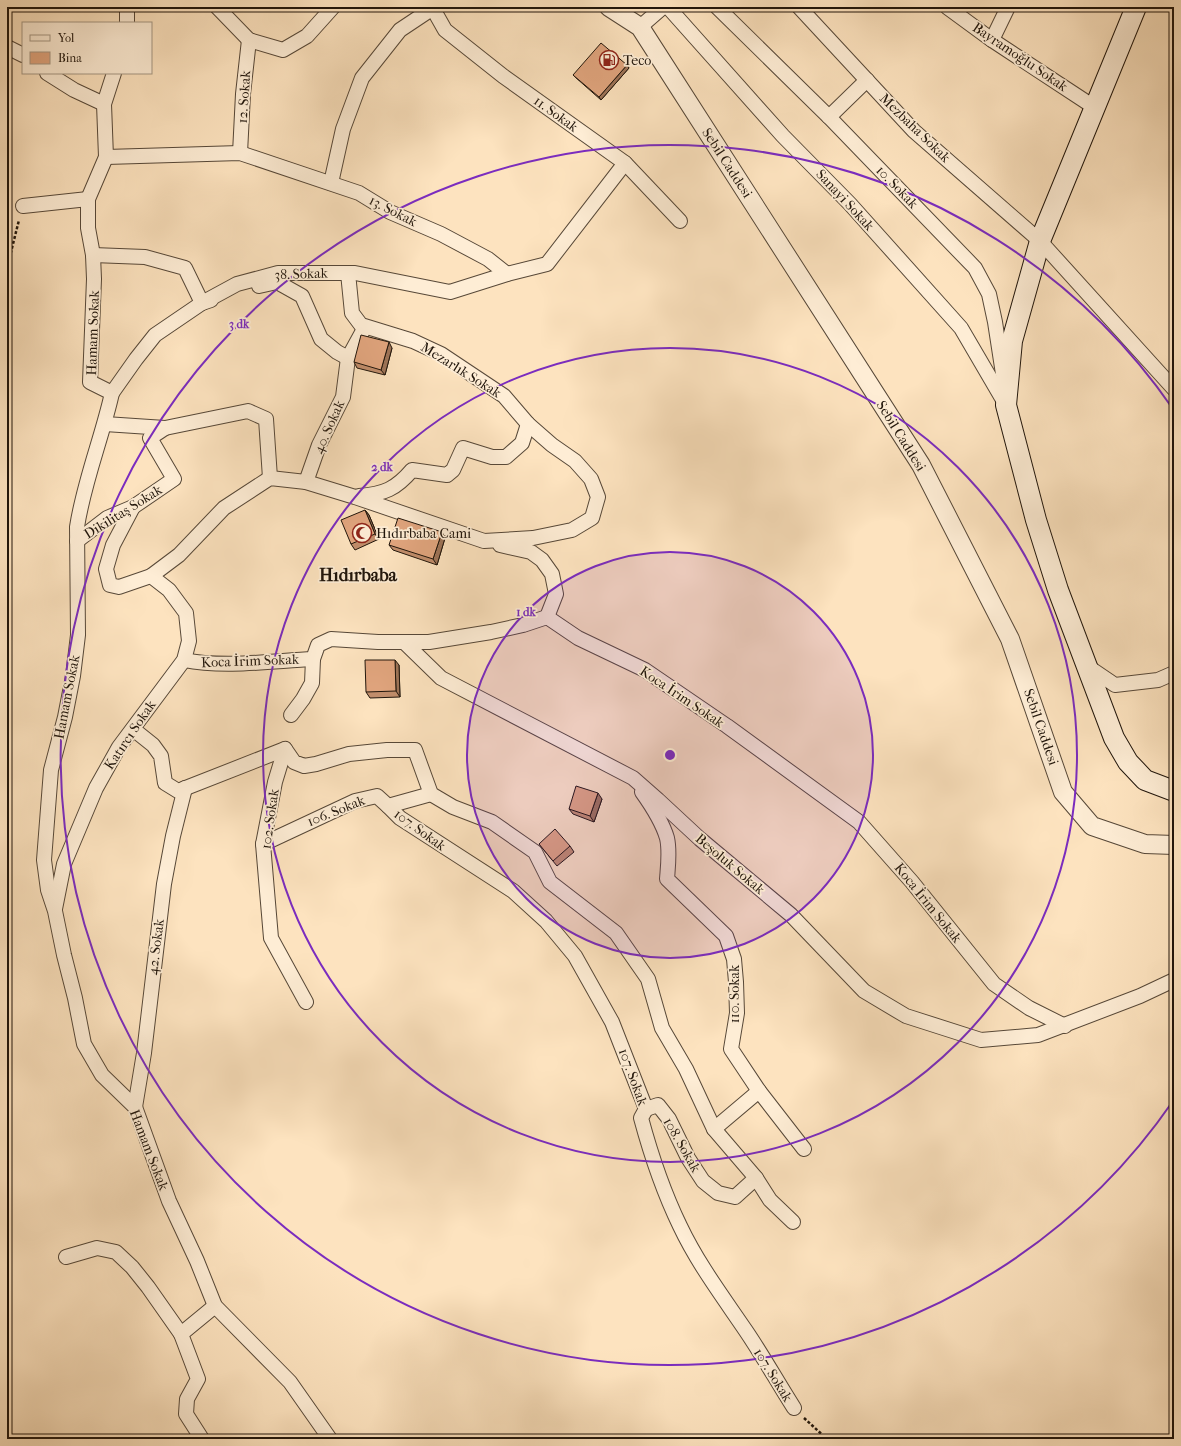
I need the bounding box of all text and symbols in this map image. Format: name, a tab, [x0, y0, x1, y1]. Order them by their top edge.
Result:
street label: Bayramoğlu Sokak	[969, 19, 1071, 96]
legend	[22, 22, 152, 74]
text: Yol	[57, 31, 75, 45]
fuel station icon: Teco	[598, 49, 620, 71]
text: Bina	[58, 51, 82, 65]
place label: Teco	[623, 52, 651, 69]
street label: 12. Sokak	[234, 69, 254, 124]
street label: Mezbaha Sokak	[876, 90, 955, 167]
street label: 11. Sokak	[530, 92, 582, 136]
street label: Sebil Caddesi	[698, 125, 756, 201]
street label: 10. Sokak	[872, 162, 922, 213]
street label: Sanayi Sokak	[812, 166, 878, 235]
street label: 13. Sokak	[366, 192, 421, 231]
street label: 38. Sokak	[274, 265, 329, 283]
street label: Hamam Sokak	[83, 289, 103, 376]
text: 3 dk	[229, 317, 250, 332]
street label: Mezarlık Sokak	[418, 339, 505, 402]
street label: 40. Sokak	[310, 397, 349, 456]
street label: Sebil Caddesi	[873, 398, 929, 474]
text: 2 dk	[371, 460, 394, 474]
street label: Dikilitaş Sokak	[81, 481, 166, 543]
mosque icon: Hıdırbaba Cami	[351, 522, 373, 544]
place label: Hıdırbaba Cami	[376, 525, 471, 542]
district label: Hıdırbaba	[319, 565, 398, 586]
text: 1 dk	[516, 605, 537, 619]
street label: Koca İrim Sokak	[201, 651, 300, 671]
street label: Hamam Sokak	[51, 653, 84, 741]
street label: Koca İrim Sokak	[637, 663, 728, 732]
street label: Sebil Caddesi	[1020, 687, 1062, 767]
street label: Katırcı Sokak	[101, 696, 160, 773]
centre of rings	[663, 748, 677, 762]
street label: 102. Sokak	[257, 787, 283, 850]
street label: 106. Sokak	[305, 791, 368, 830]
street label: 107. Sokak	[391, 806, 450, 855]
street label: Beşoluk Sokak	[692, 830, 769, 898]
street label: Koca İrim Sokak	[891, 860, 966, 947]
street label: 42. Sokak	[144, 917, 168, 976]
street label: 110. Sokak	[726, 964, 743, 1023]
street label: 107. Sokak	[615, 1046, 652, 1109]
street label: Hamam Sokak	[126, 1107, 173, 1194]
street label: 108. Sokak	[660, 1115, 705, 1176]
street label: 107. Sokak	[750, 1345, 797, 1406]

